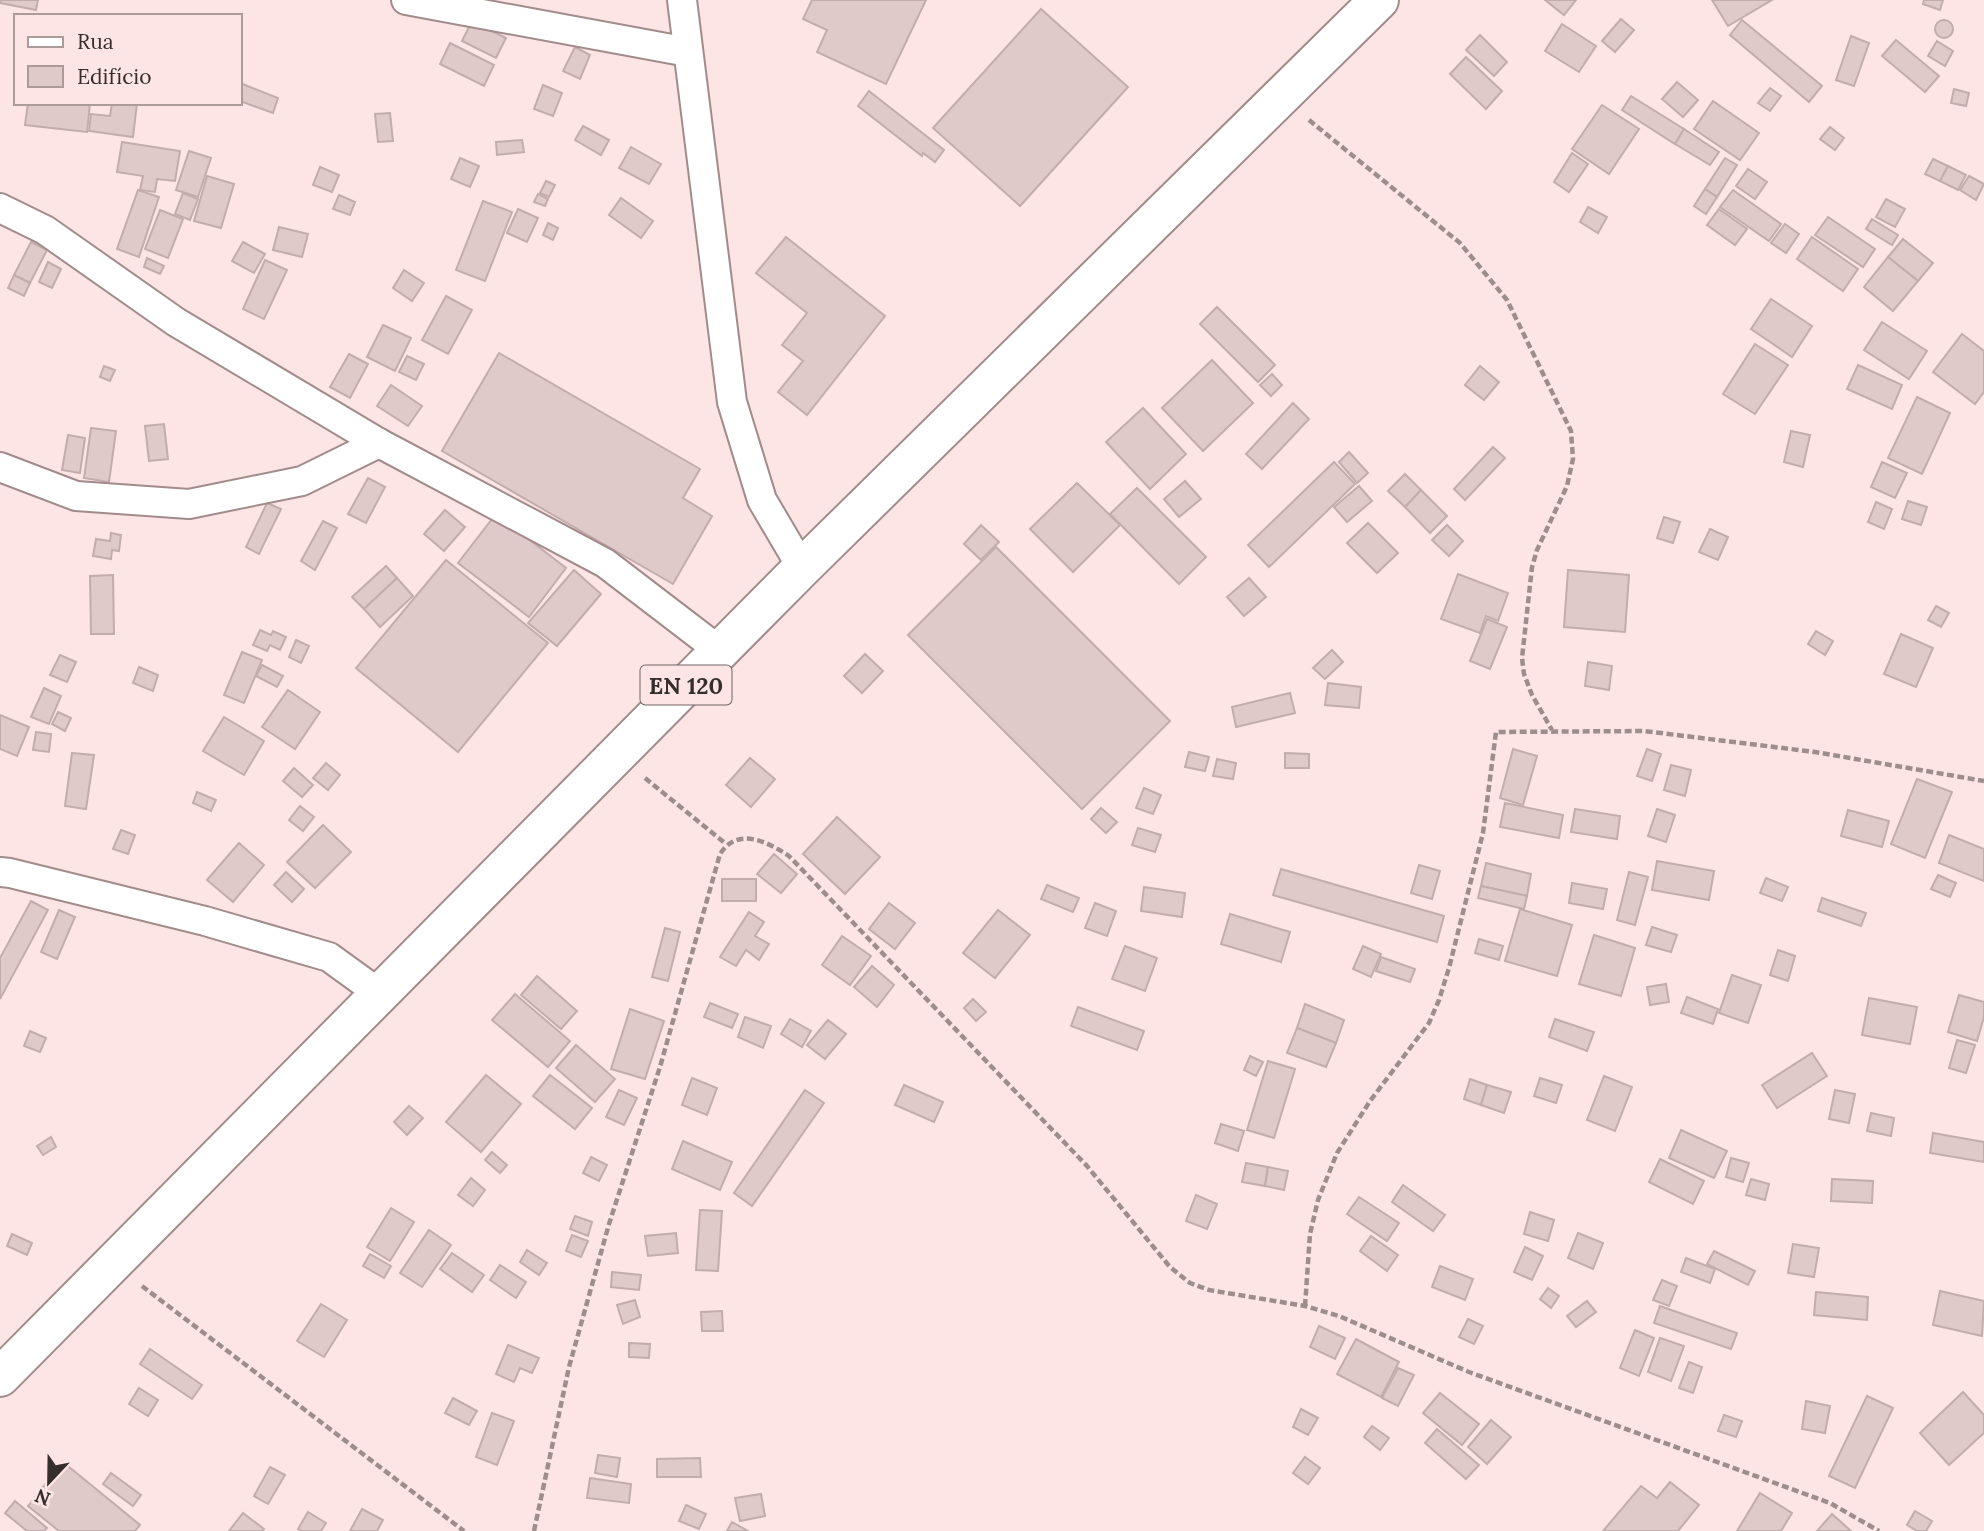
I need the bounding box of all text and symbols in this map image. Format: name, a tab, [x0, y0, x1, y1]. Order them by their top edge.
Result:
legend	[14, 14, 242, 105]
text: Rua	[77, 28, 114, 55]
text: Edifício	[77, 63, 152, 90]
road number: EN 120	[640, 666, 732, 705]
north arrow	[14, 1447, 84, 1517]
text: N	[31, 1484, 54, 1512]

